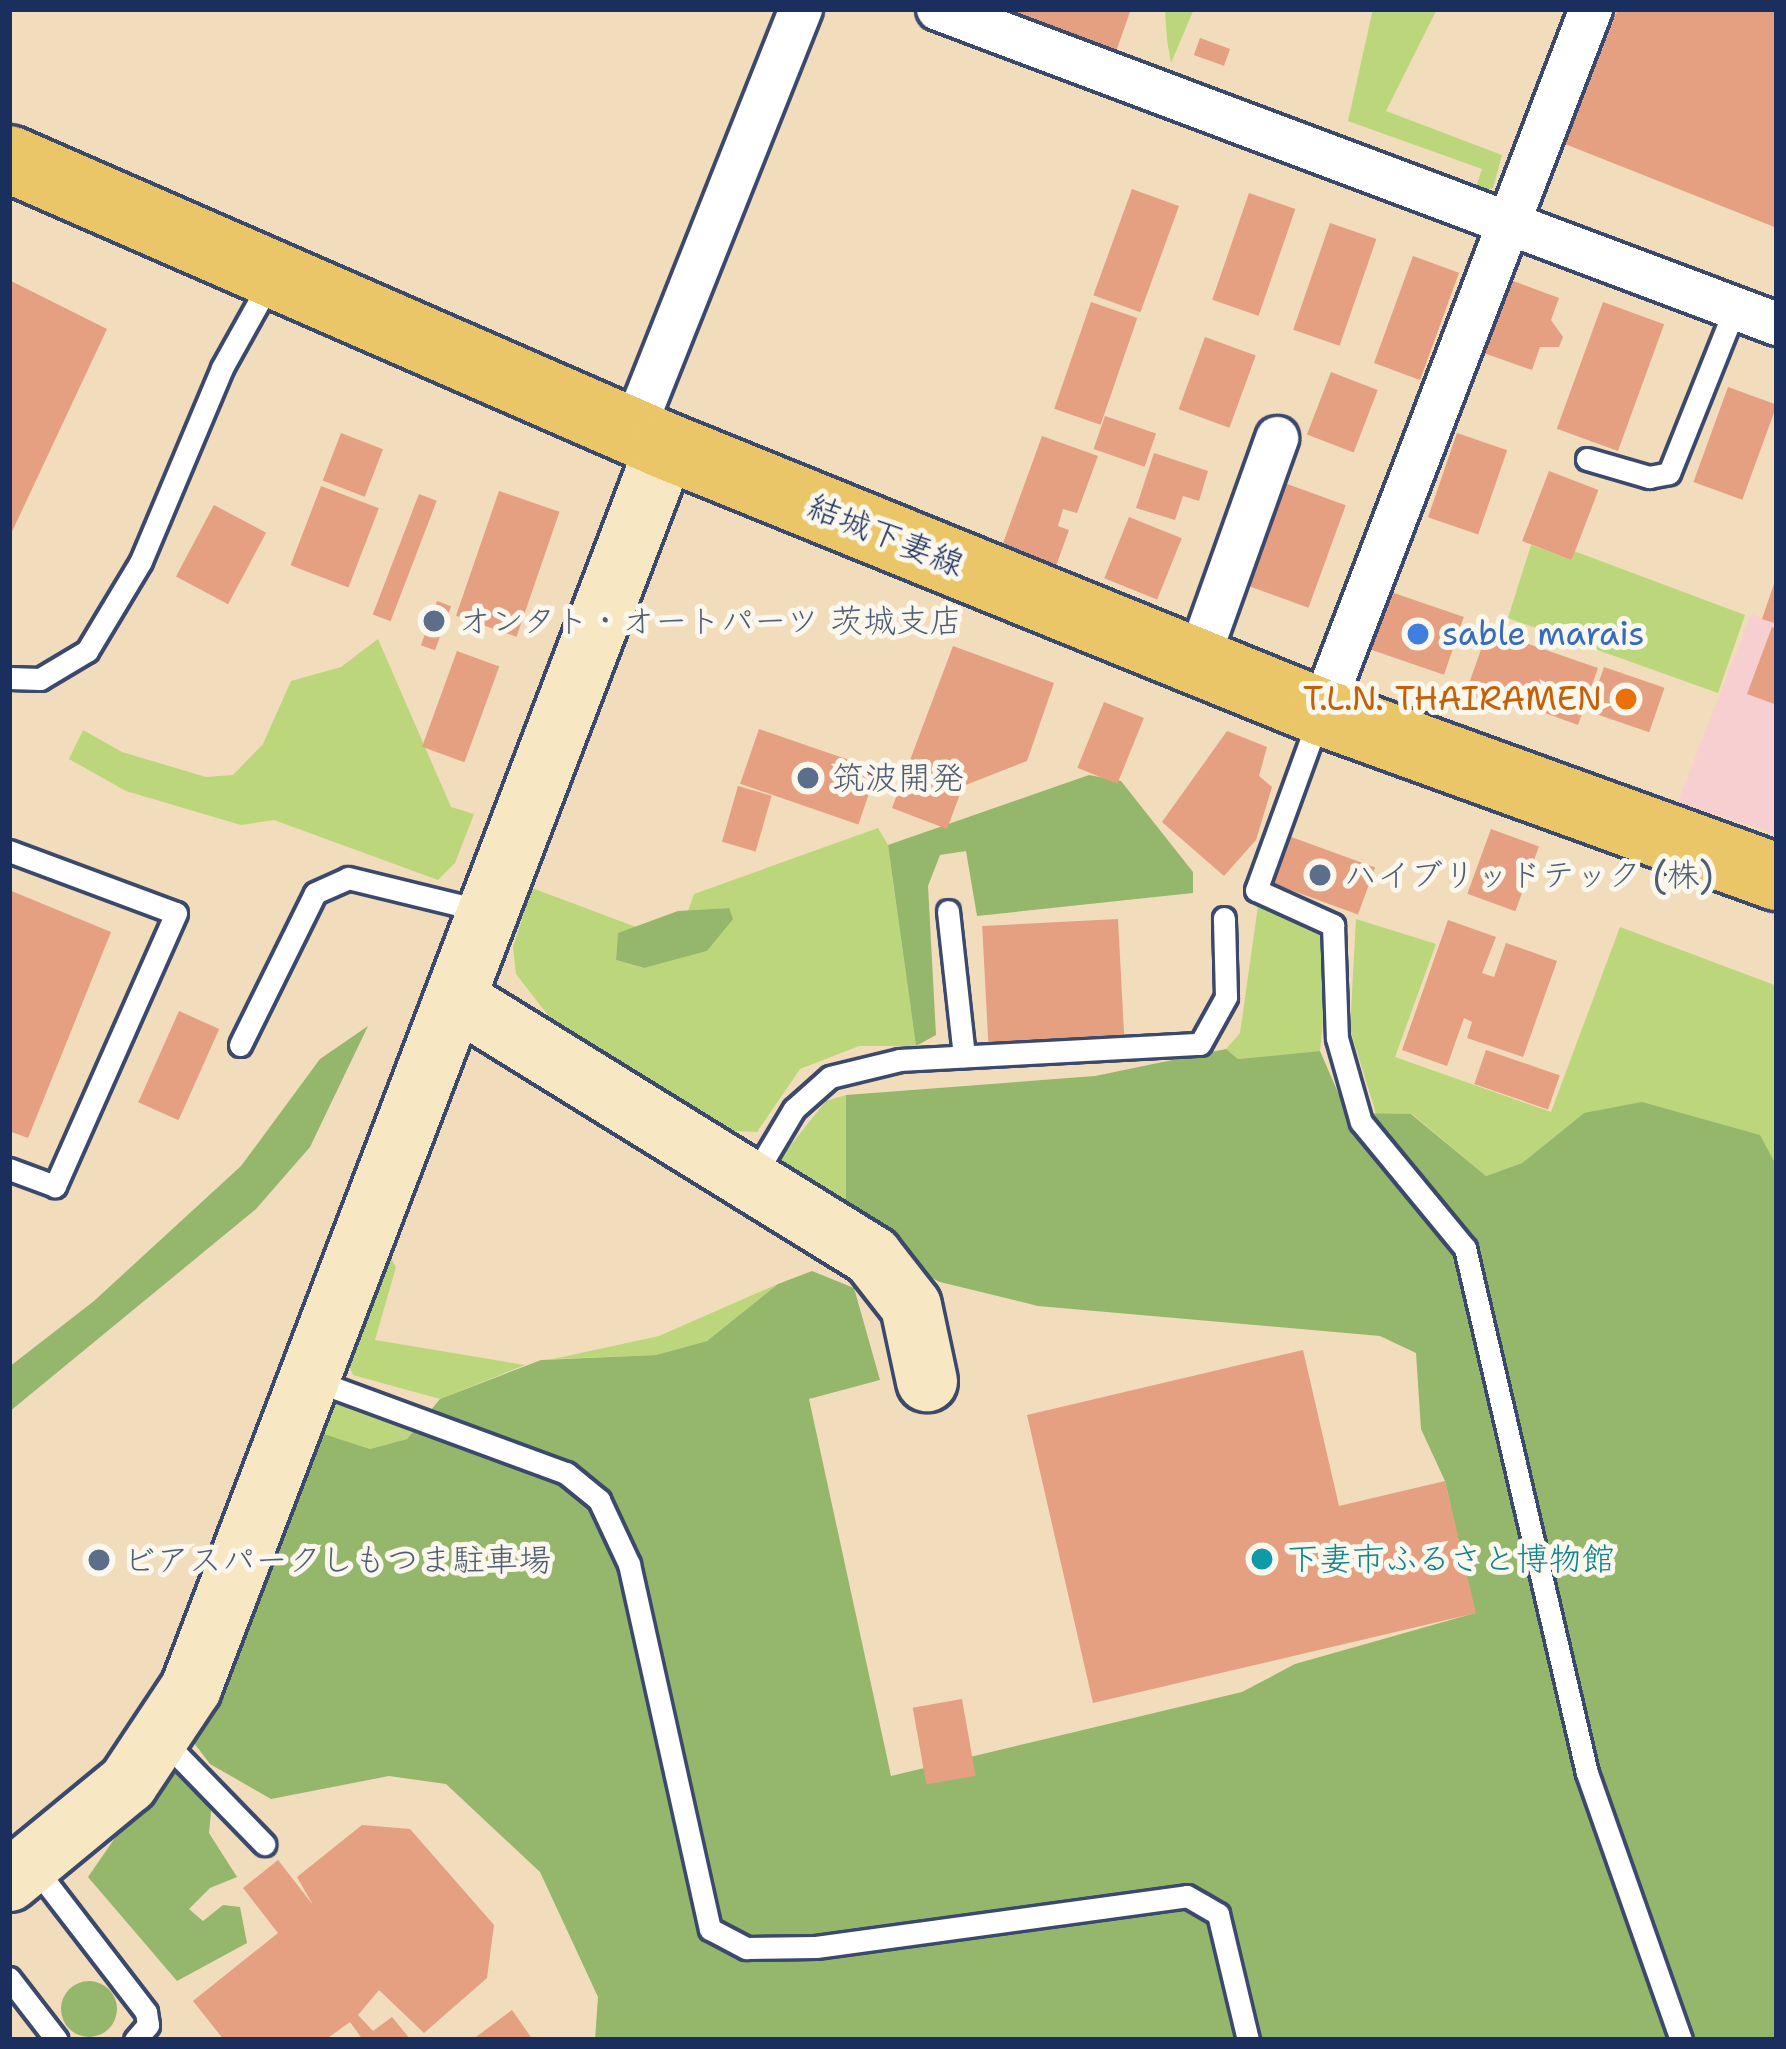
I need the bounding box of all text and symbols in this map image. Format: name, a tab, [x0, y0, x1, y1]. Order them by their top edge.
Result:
street label: 結城下妻線	[802, 486, 970, 584]
place label: オンタト・オートパーツ 茨城支店	[458, 601, 964, 641]
marker: オンタト・オートパーツ 茨城支店	[421, 608, 447, 634]
place label: sable marais	[1442, 614, 1645, 654]
marker: sable marais	[1405, 621, 1431, 647]
place label: T.L.N. THAIRAMEN	[1303, 679, 1602, 719]
marker: T.L.N. THAIRAMEN	[1613, 686, 1639, 712]
place label: 筑波開発	[832, 758, 964, 798]
marker: 筑波開発	[795, 765, 821, 791]
place label: ハイブリッドテック (株)	[1344, 855, 1713, 895]
marker: ハイブリッドテック (株)	[1307, 862, 1333, 888]
place label: 下妻市ふるさと博物館	[1286, 1539, 1616, 1579]
place label: ビアスパークしもつま駐車場	[123, 1540, 552, 1580]
marker: 下妻市ふるさと博物館	[1249, 1546, 1275, 1572]
marker: ビアスパークしもつま駐車場	[86, 1547, 112, 1573]

